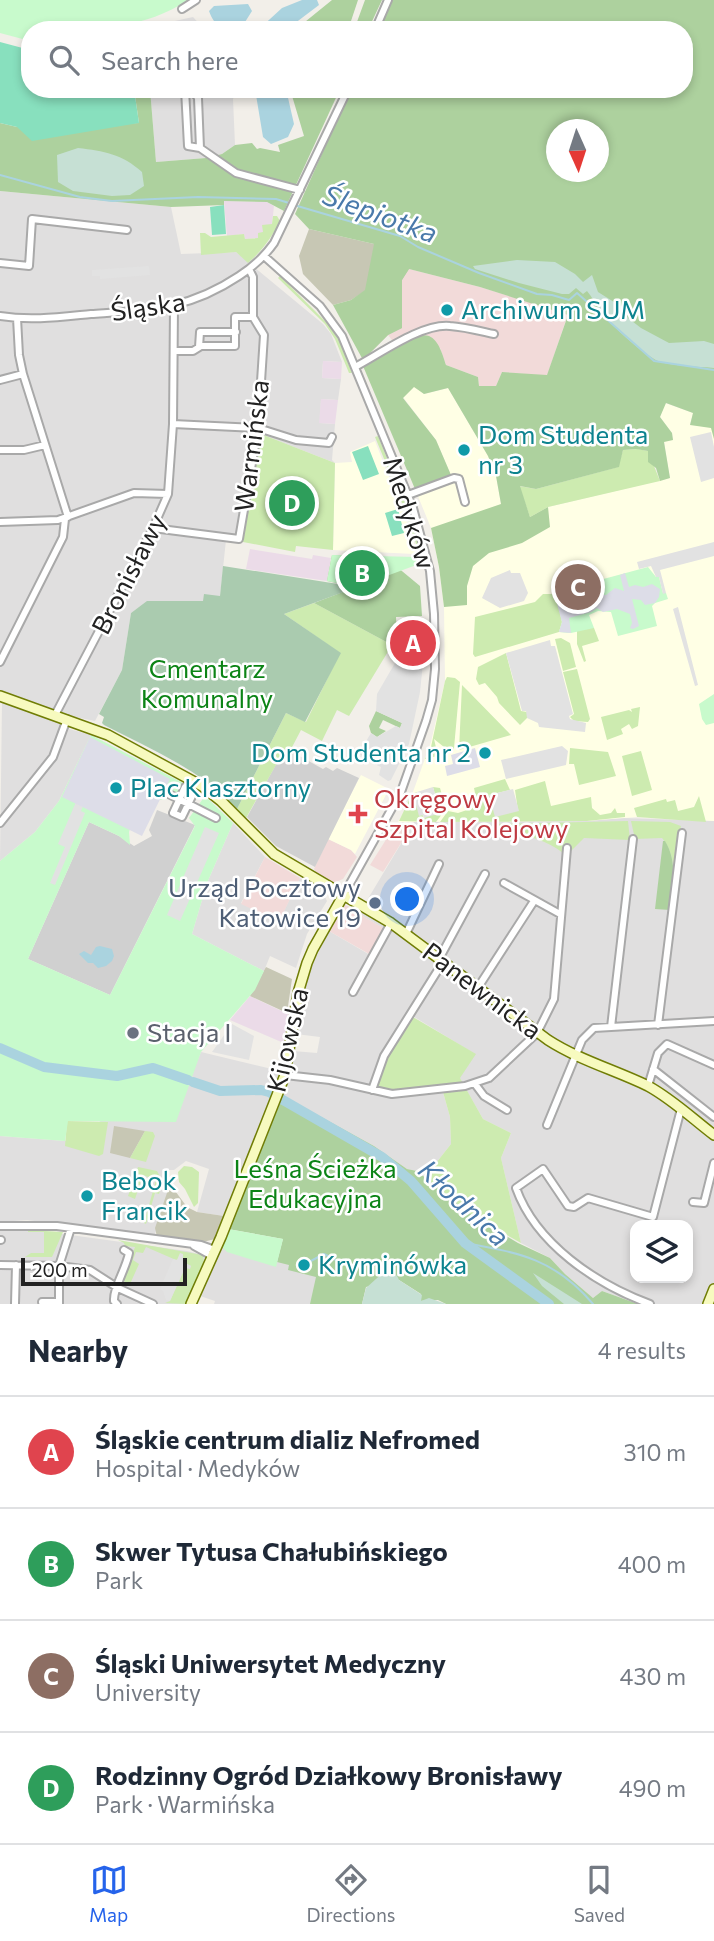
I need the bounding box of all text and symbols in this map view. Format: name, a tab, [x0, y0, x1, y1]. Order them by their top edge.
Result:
search box	[21, 21, 693, 98]
icon: search	[45, 41, 83, 79]
text: Search here	[101, 44, 239, 75]
north arrow	[546, 119, 609, 182]
water label: Ślepiotka	[318, 177, 442, 249]
street label: Śląska	[109, 285, 187, 326]
place label: Archiwum SUM	[461, 293, 645, 324]
marker: Archiwum SUM	[439, 302, 455, 318]
street label: Warmińska	[227, 378, 274, 514]
place label: Dom Studenta nr 3	[478, 418, 648, 479]
marker: Dom Studenta nr 3	[456, 442, 472, 458]
street label: Medyków	[378, 452, 443, 573]
pin: D	[269, 477, 315, 529]
street label: Bronisławy	[84, 508, 171, 639]
pin: B	[339, 547, 385, 599]
pin: C	[555, 561, 601, 613]
pin: A	[390, 617, 436, 669]
park label: Cmentarz Komunalny	[141, 652, 273, 713]
place label: Dom Studenta nr 2	[251, 736, 471, 767]
marker: Dom Studenta nr 2	[477, 745, 493, 761]
place label: Plac Klasztorny	[130, 771, 311, 802]
marker: Plac Klasztorny	[108, 780, 124, 796]
place label: Okręgowy Szpital Kolejowy	[374, 782, 568, 843]
marker: Okręgowy Szpital Kolejowy	[348, 804, 368, 824]
place label: Urząd Pocztowy Katowice 19	[168, 871, 361, 932]
your location	[390, 882, 424, 916]
marker: Urząd Pocztowy Katowice 19	[367, 895, 383, 911]
street label: Panewnicka	[417, 935, 549, 1045]
street label: Kijowska	[260, 984, 314, 1095]
place label: Stacja I	[147, 1016, 232, 1047]
marker: Stacja I	[125, 1025, 141, 1041]
park label: Leśna Ścieżka Edukacyjna	[233, 1152, 397, 1213]
water label: Kłodnica	[412, 1152, 517, 1253]
place label: Bebok Francik	[101, 1164, 188, 1225]
marker: Bebok Francik	[79, 1188, 95, 1204]
map controls	[630, 1220, 693, 1283]
button: layers	[630, 1220, 693, 1283]
place label: Kryminówka	[318, 1248, 467, 1279]
scale bar	[21, 1255, 187, 1287]
marker: Kryminówka	[296, 1257, 312, 1273]
text: 200 m	[32, 1258, 88, 1281]
text: Nearby	[28, 1331, 128, 1368]
text: 4 results	[598, 1336, 686, 1364]
text: Śląskie centrum dializ Nefromed	[95, 1423, 480, 1454]
text: A	[43, 1438, 59, 1466]
text: 310 m	[624, 1438, 686, 1466]
text: Hospital · Medyków	[95, 1454, 300, 1482]
text: Skwer Tytusa Chałubińskiego	[95, 1535, 448, 1566]
text: B	[43, 1550, 59, 1578]
text: 400 m	[618, 1550, 686, 1578]
text: Park	[95, 1566, 143, 1594]
text: Śląski Uniwersytet Medyczny	[95, 1647, 446, 1678]
text: C	[43, 1662, 59, 1690]
text: 430 m	[620, 1662, 686, 1690]
text: University	[95, 1678, 201, 1706]
text: Rodzinny Ogród Działkowy Bronisławy	[95, 1759, 563, 1790]
text: D	[43, 1774, 59, 1802]
text: 490 m	[619, 1774, 686, 1802]
text: Park · Warmińska	[95, 1790, 275, 1818]
tab: Map	[89, 1861, 128, 1926]
tab: Directions	[306, 1861, 396, 1926]
tab: Saved	[574, 1861, 625, 1926]

